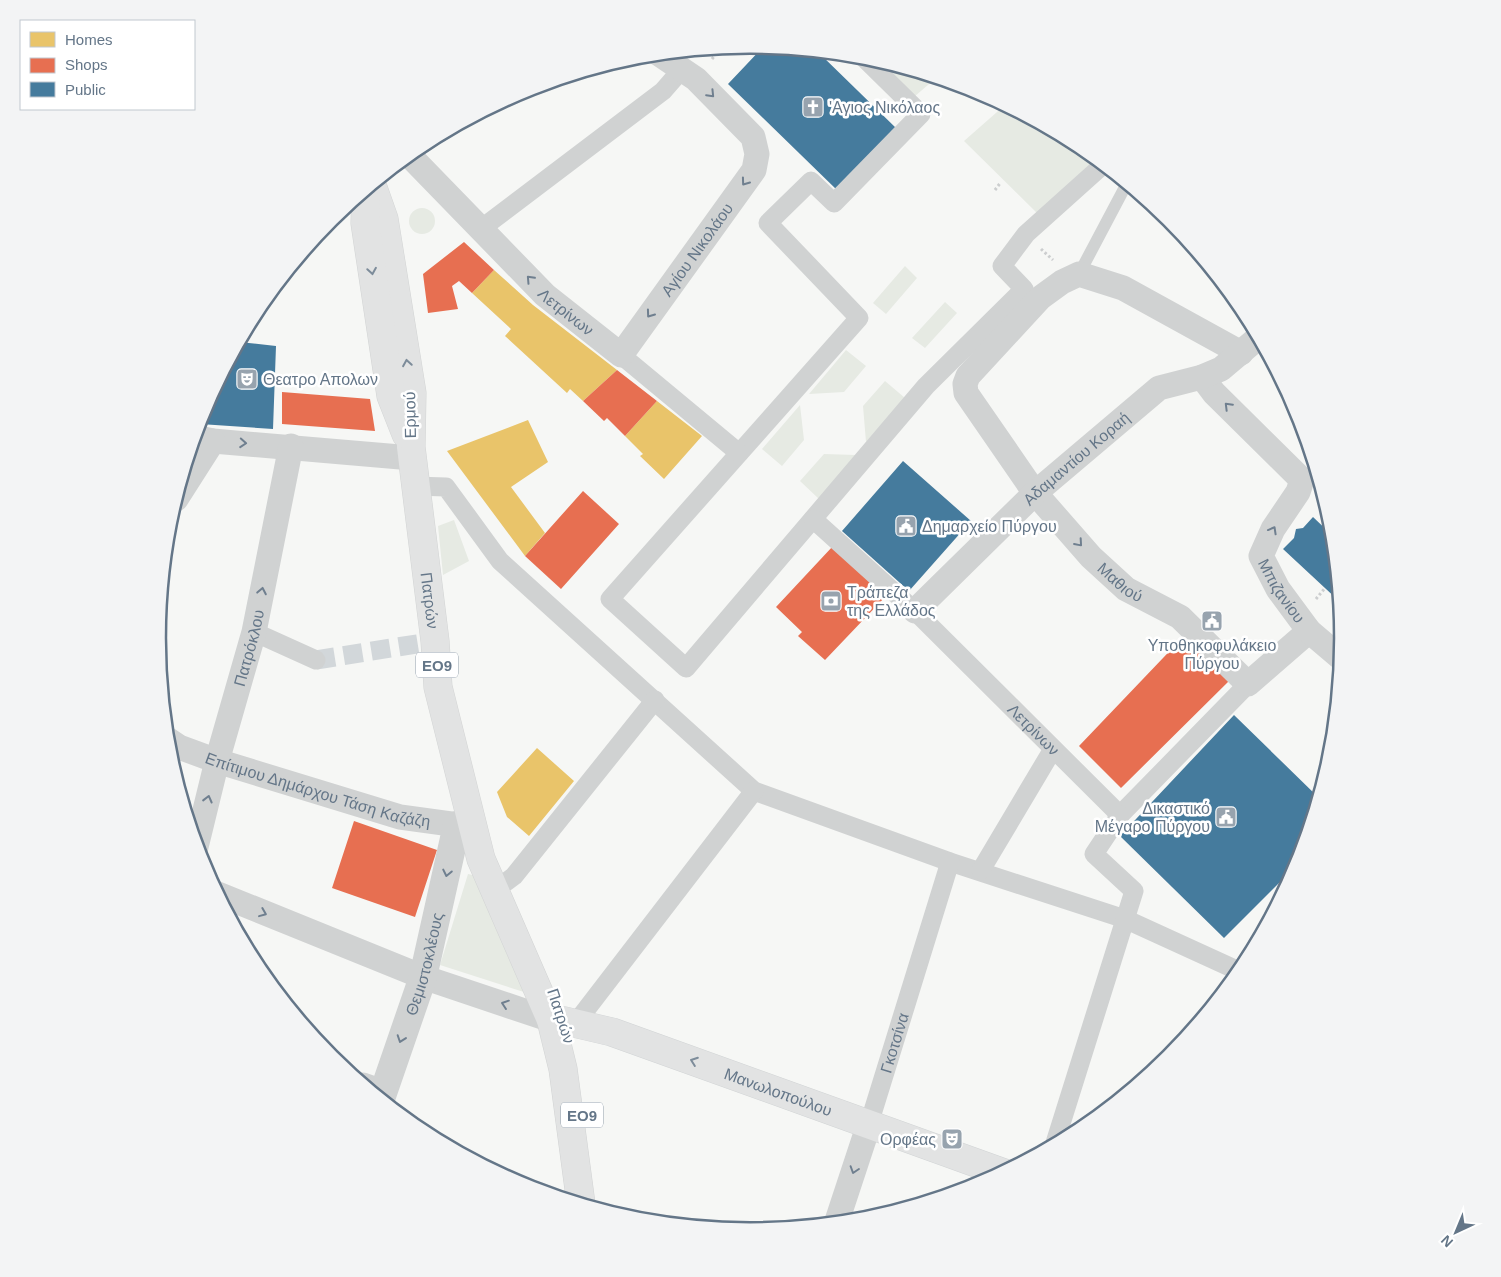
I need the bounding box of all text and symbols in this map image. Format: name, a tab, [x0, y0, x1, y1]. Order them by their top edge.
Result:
legend	[20, 20, 195, 110]
text: Homes	[65, 31, 113, 48]
text: Shops	[65, 56, 108, 73]
text: Public	[65, 81, 106, 98]
one-way arrow	[705, 88, 714, 97]
church icon: 'Αγιος Νικόλαος	[801, 95, 825, 119]
place label: 'Αγιος Νικόλαος	[829, 99, 940, 116]
one-way arrow	[742, 177, 751, 186]
street label: Αγίου Νικολάου	[658, 200, 736, 299]
one-way arrow	[366, 267, 377, 275]
one-way arrow	[527, 275, 536, 284]
street label: Λετρίνων	[535, 285, 597, 339]
one-way arrow	[647, 308, 656, 318]
one-way arrow	[402, 359, 413, 367]
theatre icon: Θεατρο Απολων	[235, 367, 259, 391]
place label: Θεατρο Απολων	[263, 371, 378, 388]
street label: Ερμού	[401, 392, 419, 438]
one-way arrow	[1224, 403, 1233, 412]
street label: Αδαμαντίου Κοραή	[1020, 409, 1133, 508]
one-way arrow	[239, 438, 247, 449]
public building icon: Δημαρχείο Πύργου	[894, 514, 918, 538]
place label: Δημαρχείο Πύργου	[922, 518, 1057, 535]
one-way arrow	[1267, 526, 1277, 535]
one-way arrow	[1073, 537, 1082, 546]
street label: Μπιζανίου	[1255, 556, 1308, 626]
street label: Μαθιού	[1094, 559, 1146, 605]
street label: Πατρών	[418, 571, 442, 630]
place label: Τράπεζα της Ελλάδος	[847, 584, 936, 619]
one-way arrow	[256, 587, 267, 596]
bank icon: Τράπεζα της Ελλάδος	[819, 589, 843, 613]
street label: Πατρόκλου	[230, 608, 267, 688]
public building icon: Υποθηκοφυλάκειο Πύργου	[1200, 609, 1224, 633]
place label: Υποθηκοφυλάκειο Πύργου	[1148, 637, 1276, 672]
road number: ΕΟ9	[416, 652, 458, 678]
street label: Λετρίνων	[1005, 700, 1063, 758]
street label: Επίτιμου Δημάρχου Τάση Καζάζη	[203, 749, 431, 830]
one-way arrow	[202, 795, 213, 804]
place label: Δικαστικό Μέγαρο Πύργου	[1095, 800, 1210, 835]
public building icon: Δικαστικό Μέγαρο Πύργου	[1214, 805, 1238, 829]
one-way arrow	[442, 868, 453, 877]
one-way arrow	[258, 906, 267, 917]
street label: Θεμιστοκλέους	[402, 911, 446, 1018]
street label: Πατρών	[544, 986, 578, 1046]
one-way arrow	[501, 1000, 510, 1010]
street label: Γκοτσίνα	[877, 1011, 911, 1075]
one-way arrow	[397, 1035, 407, 1043]
one-way arrow	[691, 1057, 699, 1067]
street label: Μανωλοπούλου	[722, 1065, 834, 1119]
road number: ΕΟ9	[561, 1102, 603, 1128]
theatre icon: Ορφέας	[940, 1127, 964, 1151]
place label: Ορφέας	[880, 1131, 936, 1148]
one-way arrow	[849, 1166, 859, 1174]
north arrow	[1431, 1207, 1481, 1257]
text: N	[1438, 1232, 1456, 1251]

